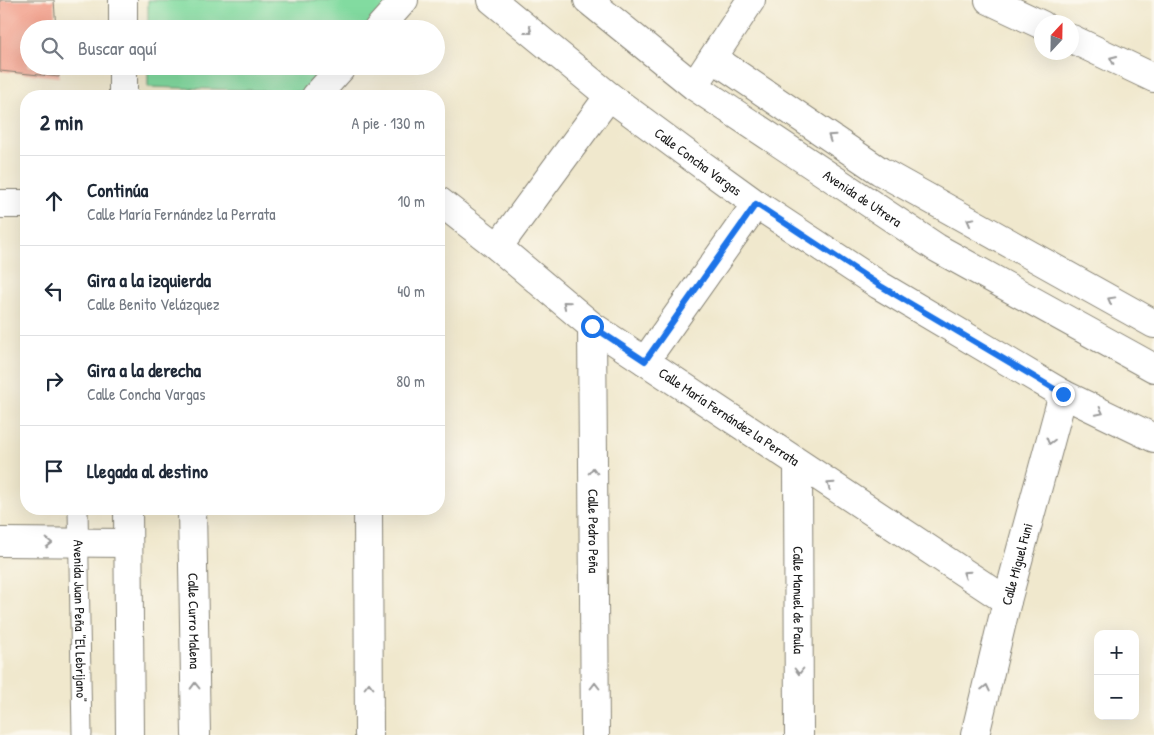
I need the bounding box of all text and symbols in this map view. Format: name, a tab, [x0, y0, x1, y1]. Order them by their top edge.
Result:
north arrow	[1034, 15, 1079, 60]
search box	[20, 20, 445, 75]
one-way arrow	[524, 25, 533, 34]
icon: search	[38, 34, 66, 62]
text: Buscar aquí	[78, 35, 157, 61]
one-way arrow	[1109, 55, 1118, 65]
text: 2 min	[40, 108, 83, 137]
text: A pie · 130 m	[351, 112, 425, 134]
street label: Calle Concha Vargas	[651, 123, 746, 200]
one-way arrow	[827, 134, 836, 143]
street label: Avenida de Utrera	[820, 165, 906, 231]
text: Continúa	[87, 177, 148, 203]
icon: ahead	[40, 187, 68, 215]
text: 10 m	[397, 190, 425, 212]
text: Calle María Fernández la Perrata	[87, 203, 276, 225]
one-way arrow	[966, 217, 975, 227]
text: Gira a la izquierda	[87, 267, 211, 293]
icon: left	[40, 277, 68, 305]
text: 40 m	[397, 280, 425, 302]
text: Calle Benito Velázquez	[87, 293, 220, 315]
one-way arrow	[1108, 296, 1117, 306]
one-way arrow	[563, 302, 572, 310]
route start	[581, 315, 604, 338]
text: Gira a la derecha	[87, 357, 201, 383]
street label: Calle María Fernández la Perrata	[655, 363, 804, 470]
icon: right	[40, 367, 68, 395]
text: 80 m	[396, 370, 425, 392]
text: Calle Concha Vargas	[87, 383, 205, 405]
route end	[1052, 383, 1075, 406]
one-way arrow	[1095, 405, 1104, 416]
one-way arrow	[1046, 436, 1056, 444]
icon: arrive	[40, 457, 68, 485]
text: Llegada al destino	[87, 458, 208, 484]
one-way arrow	[588, 467, 598, 475]
one-way arrow	[826, 482, 835, 492]
street label: Calle Pedro Peña	[584, 489, 604, 574]
street label: Calle Miguel Funi	[996, 521, 1037, 607]
one-way arrow	[45, 538, 53, 548]
street label: Avenida Juan Peña "El Lebrijano"	[70, 540, 91, 702]
street label: Calle Manuel de Paula	[789, 546, 809, 654]
one-way arrow	[962, 571, 971, 580]
street label: Calle Curro Malena	[184, 573, 205, 670]
map controls	[1094, 630, 1139, 720]
button: +	[1094, 630, 1139, 675]
one-way arrow	[794, 668, 804, 675]
button: −	[1094, 675, 1139, 720]
one-way arrow	[190, 682, 200, 690]
one-way arrow	[364, 682, 374, 690]
one-way arrow	[590, 682, 600, 690]
one-way arrow	[980, 683, 991, 692]

